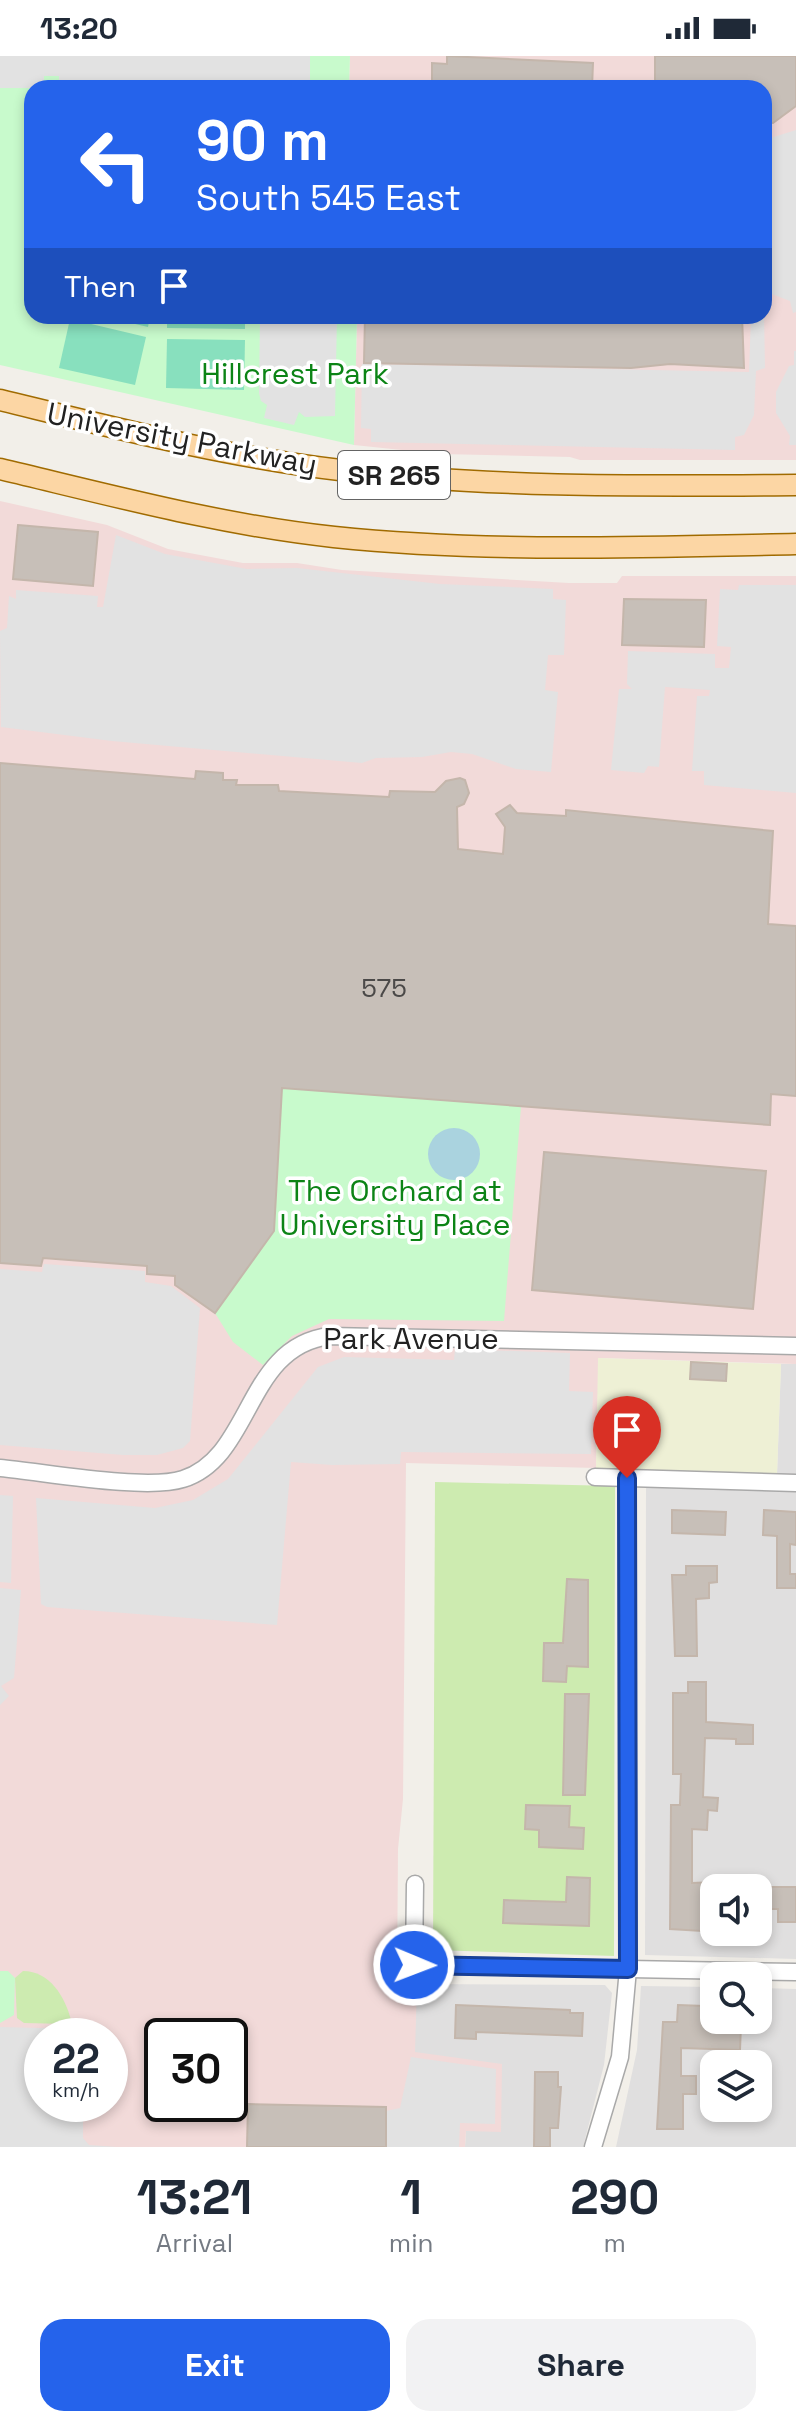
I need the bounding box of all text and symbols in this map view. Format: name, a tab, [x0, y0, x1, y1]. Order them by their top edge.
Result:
text: 13:20	[40, 9, 118, 48]
text: 90 m	[196, 105, 329, 176]
icon: left	[64, 112, 168, 216]
text: South 545 East	[196, 175, 461, 221]
icon: arrive	[152, 264, 196, 308]
text: Then	[64, 267, 136, 306]
park label: Hillcrest Park	[201, 354, 389, 393]
street label: University Parkway	[44, 393, 321, 484]
road number: SR 265	[338, 451, 450, 499]
house number: 575	[361, 971, 407, 1005]
park label: The Orchard at University Place	[279, 1171, 511, 1244]
street label: Park Avenue	[323, 1319, 499, 1358]
pin	[593, 1396, 661, 1478]
icon: arrive	[605, 1408, 649, 1452]
map controls	[700, 1874, 772, 2122]
button: sound	[700, 1874, 772, 1946]
position arrow	[372, 1923, 456, 2007]
button: search	[700, 1962, 772, 2034]
speed limit sign: 30	[144, 2018, 248, 2122]
text: 22	[52, 2034, 100, 2085]
button: layers	[700, 2050, 772, 2122]
text: km/h	[52, 2077, 100, 2103]
text: 13:21	[137, 2167, 252, 2228]
text: 1	[400, 2167, 422, 2228]
text: 290	[570, 2167, 659, 2228]
text: Arrival	[156, 2226, 233, 2260]
text: min	[389, 2226, 433, 2260]
text: m	[604, 2226, 626, 2260]
button: Exit	[40, 2319, 390, 2411]
button: Share	[406, 2319, 756, 2411]

